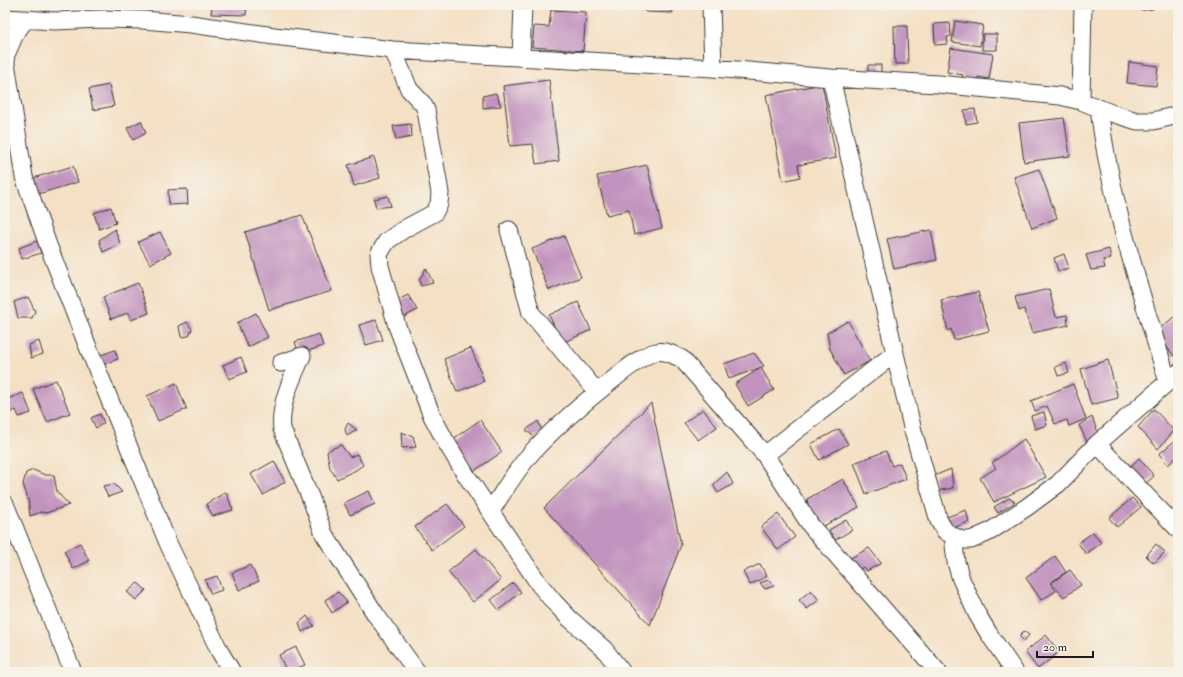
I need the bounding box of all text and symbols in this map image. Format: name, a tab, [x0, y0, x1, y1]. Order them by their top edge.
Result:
scale bar	[1037, 633, 1093, 659]
text: 20 m	[1043, 640, 1068, 655]

